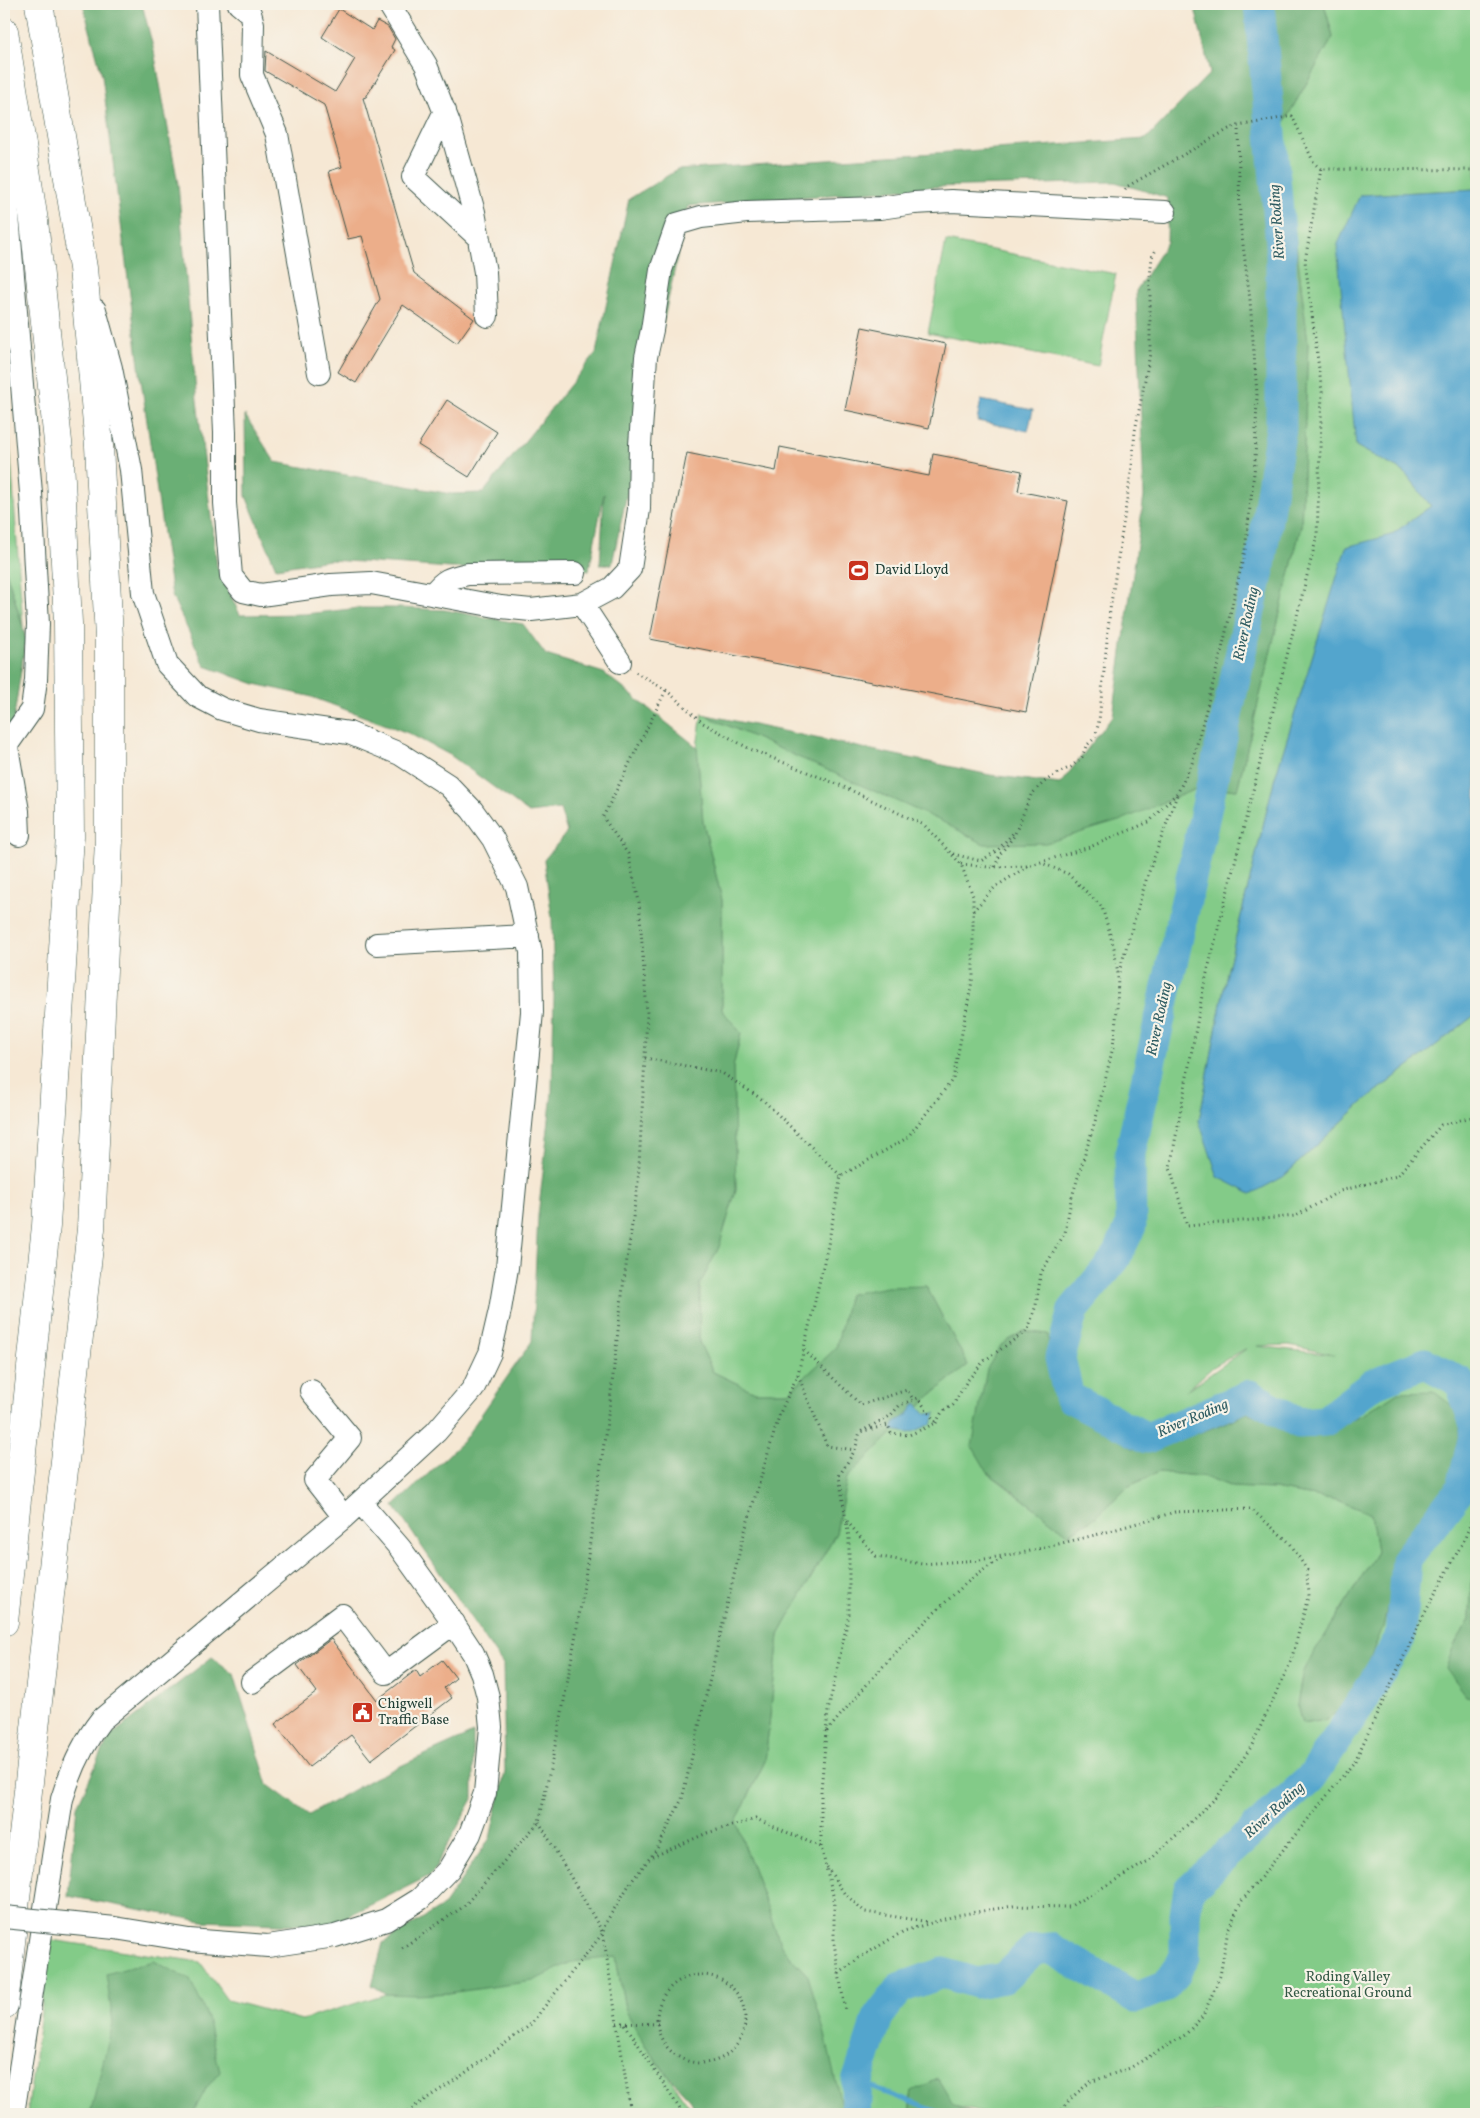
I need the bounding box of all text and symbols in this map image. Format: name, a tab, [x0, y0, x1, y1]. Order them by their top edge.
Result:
water label: River Roding	[1265, 183, 1291, 260]
sports icon: David Lloyd	[847, 558, 871, 582]
place label: David Lloyd	[875, 561, 949, 580]
water label: River Roding	[1229, 585, 1265, 663]
water label: River Roding	[1142, 980, 1178, 1058]
water label: River Roding	[1154, 1394, 1232, 1443]
place label: Chigwell Traffic Base	[378, 1695, 450, 1730]
public building icon: Chigwell Traffic Base	[350, 1700, 374, 1724]
water label: River Roding	[1240, 1778, 1310, 1844]
park label: Roding Valley Recreational Ground	[1284, 1968, 1412, 2003]

